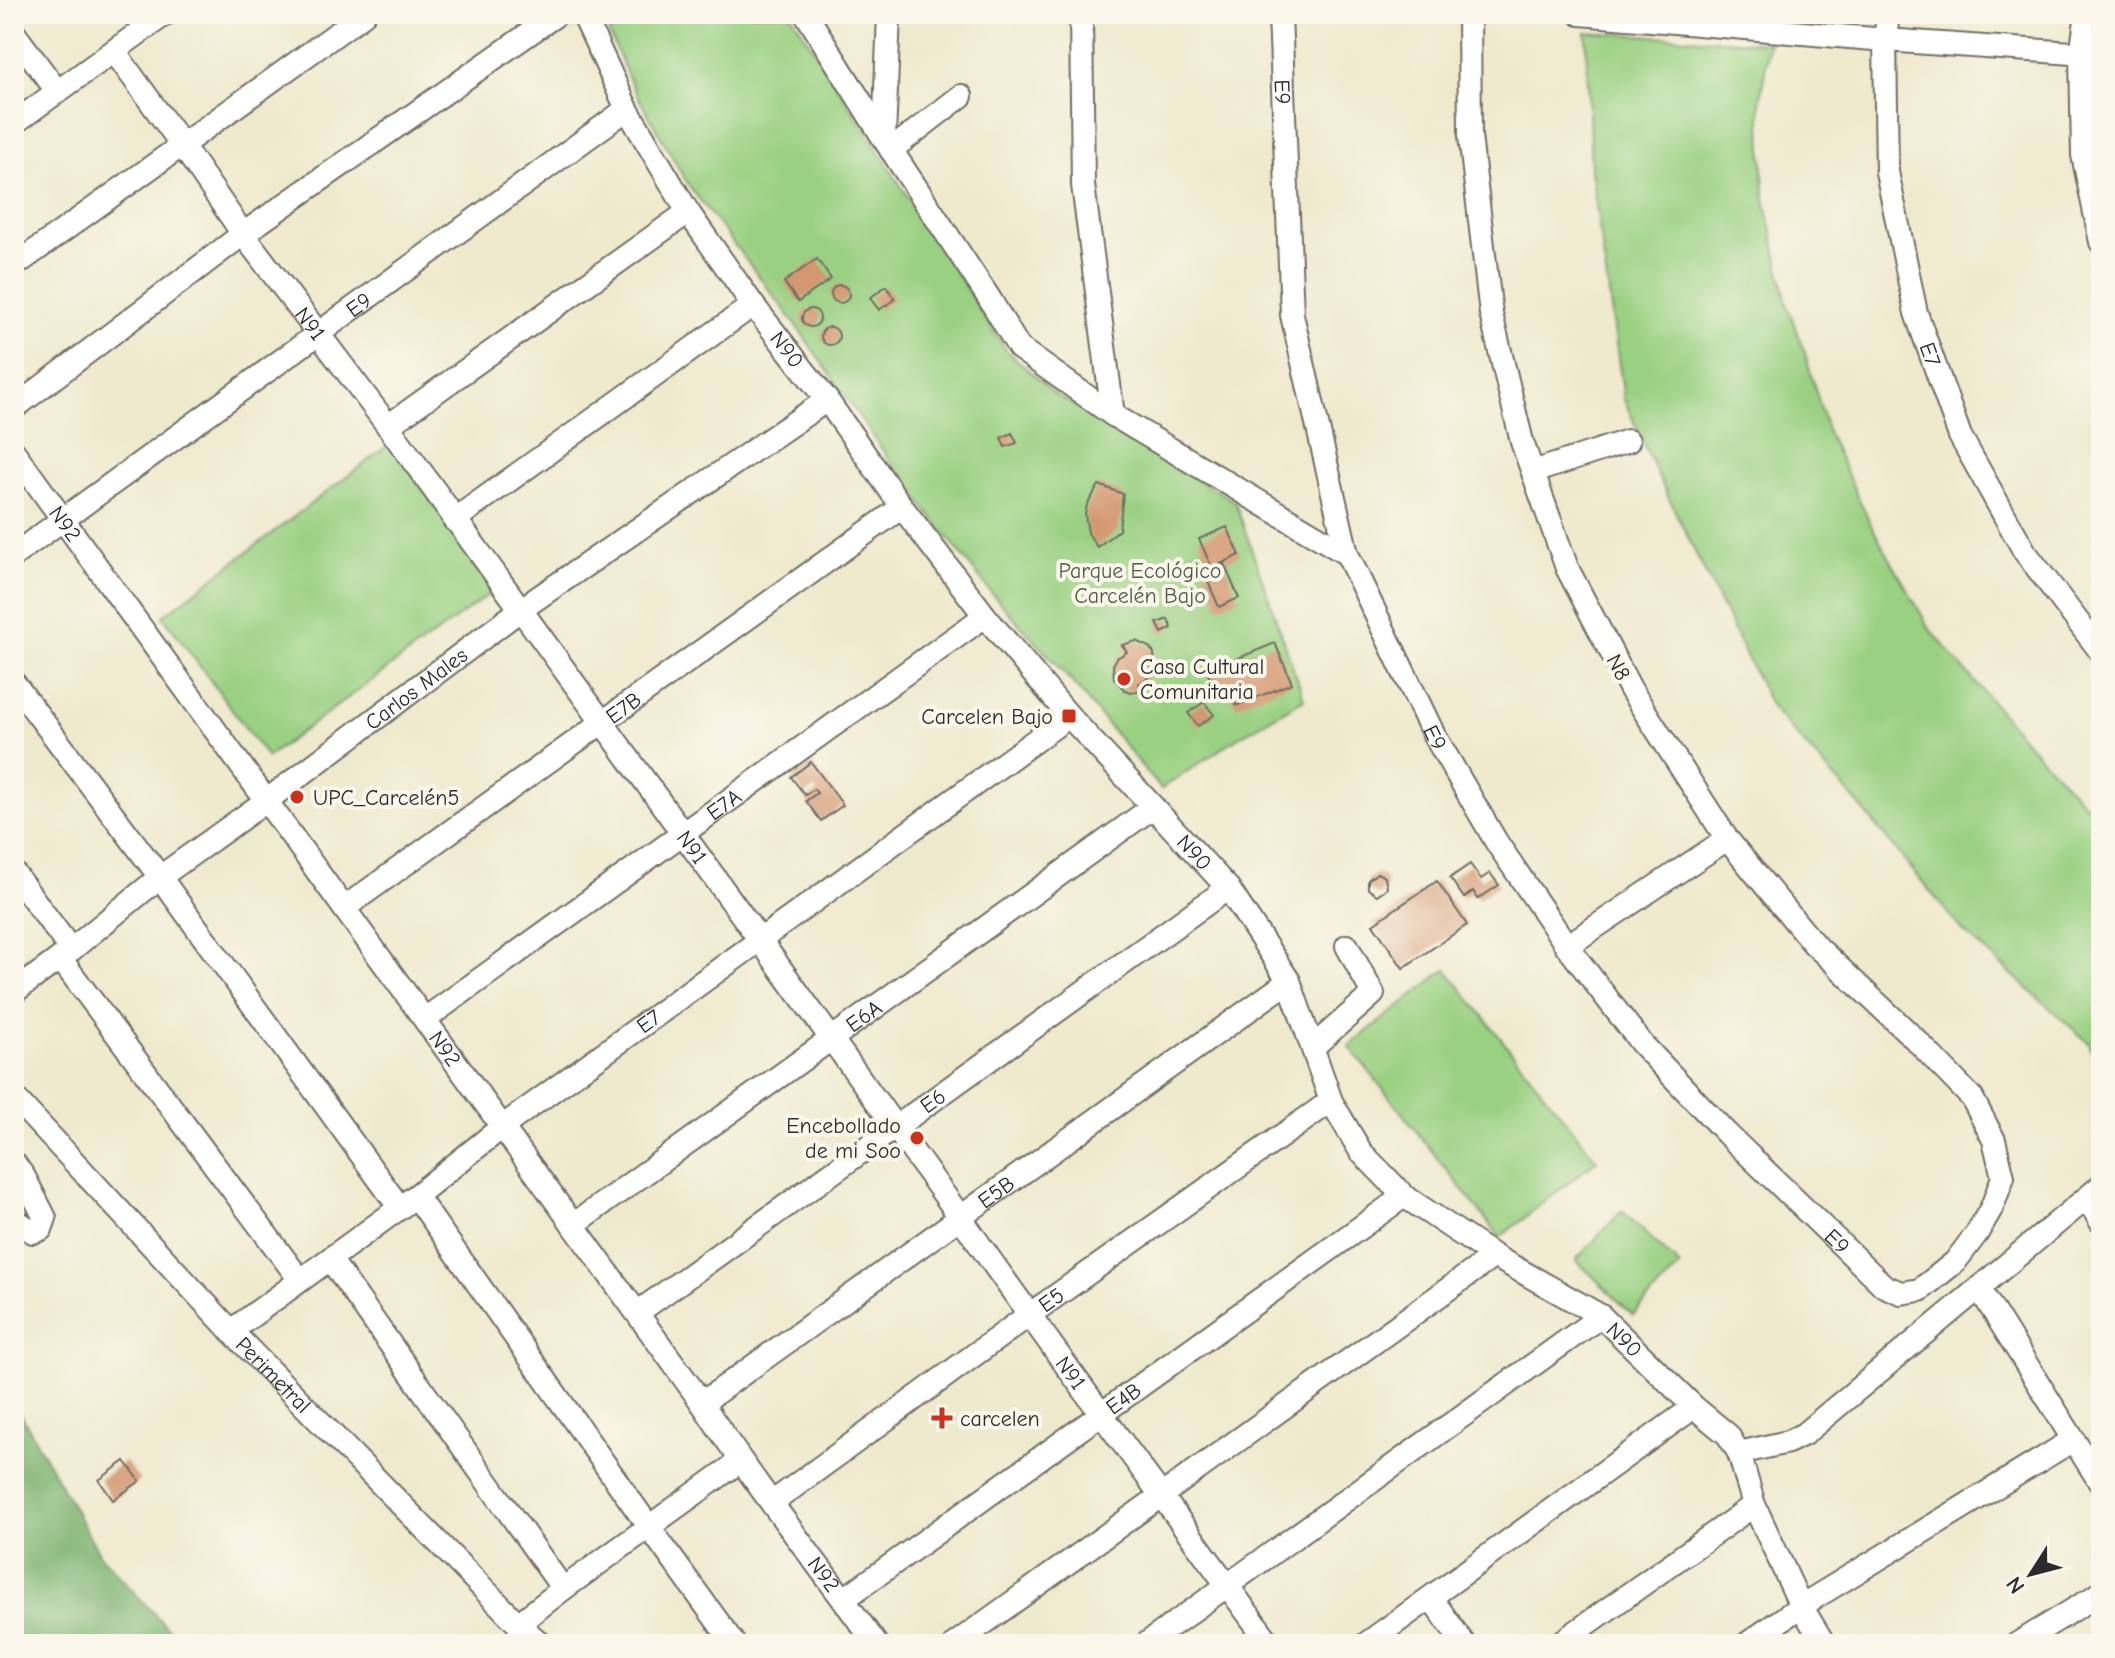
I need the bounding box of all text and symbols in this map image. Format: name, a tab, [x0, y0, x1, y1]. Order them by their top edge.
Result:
street label: E9	[1269, 79, 1296, 105]
street label: E9	[341, 287, 377, 323]
street label: N91	[289, 302, 331, 346]
street label: N90	[764, 326, 809, 373]
street label: E7	[1914, 339, 1946, 371]
street label: N92	[43, 501, 86, 547]
park label: Parque Ecológico Carcelén Bajo	[1059, 558, 1221, 609]
street label: Carlos Males	[360, 642, 473, 736]
street label: N8	[1601, 650, 1636, 685]
place label: Casa Cultural Comunitaria	[1140, 654, 1264, 705]
marker: Casa Cultural Comunitaria	[1115, 670, 1133, 688]
street label: E7B	[601, 687, 647, 730]
place label: Carcelen Bajo	[921, 704, 1053, 730]
marker: Carcelen Bajo	[1060, 707, 1078, 725]
street label: E9	[1417, 721, 1452, 755]
street label: E7A	[702, 784, 747, 826]
place label: UPC_Carcelén5	[313, 785, 459, 811]
marker: UPC_Carcelén5	[288, 788, 306, 806]
street label: N91	[671, 826, 712, 869]
street label: N90	[1171, 829, 1217, 876]
street label: E6A	[841, 995, 887, 1038]
street label: E7	[632, 1004, 667, 1039]
street label: N92	[423, 1026, 466, 1072]
street label: E6	[915, 1083, 951, 1119]
place label: Encebollado de mi Soo	[786, 1113, 901, 1164]
marker: Encebollado de mi Soo	[908, 1129, 926, 1147]
street label: E5B	[973, 1171, 1020, 1214]
street label: E9	[1819, 1224, 1855, 1260]
street label: E5	[1034, 1282, 1069, 1318]
street label: N90	[1601, 1317, 1647, 1363]
street label: Perimetral	[230, 1332, 316, 1419]
street label: N91	[1050, 1352, 1091, 1395]
street label: E4B	[1101, 1377, 1147, 1420]
place label: carcelen	[960, 1406, 1040, 1432]
marker: carcelen	[931, 1407, 953, 1429]
north arrow	[1991, 1534, 2071, 1614]
street label: N92	[802, 1552, 845, 1598]
text: N	[2001, 1572, 2030, 1599]

